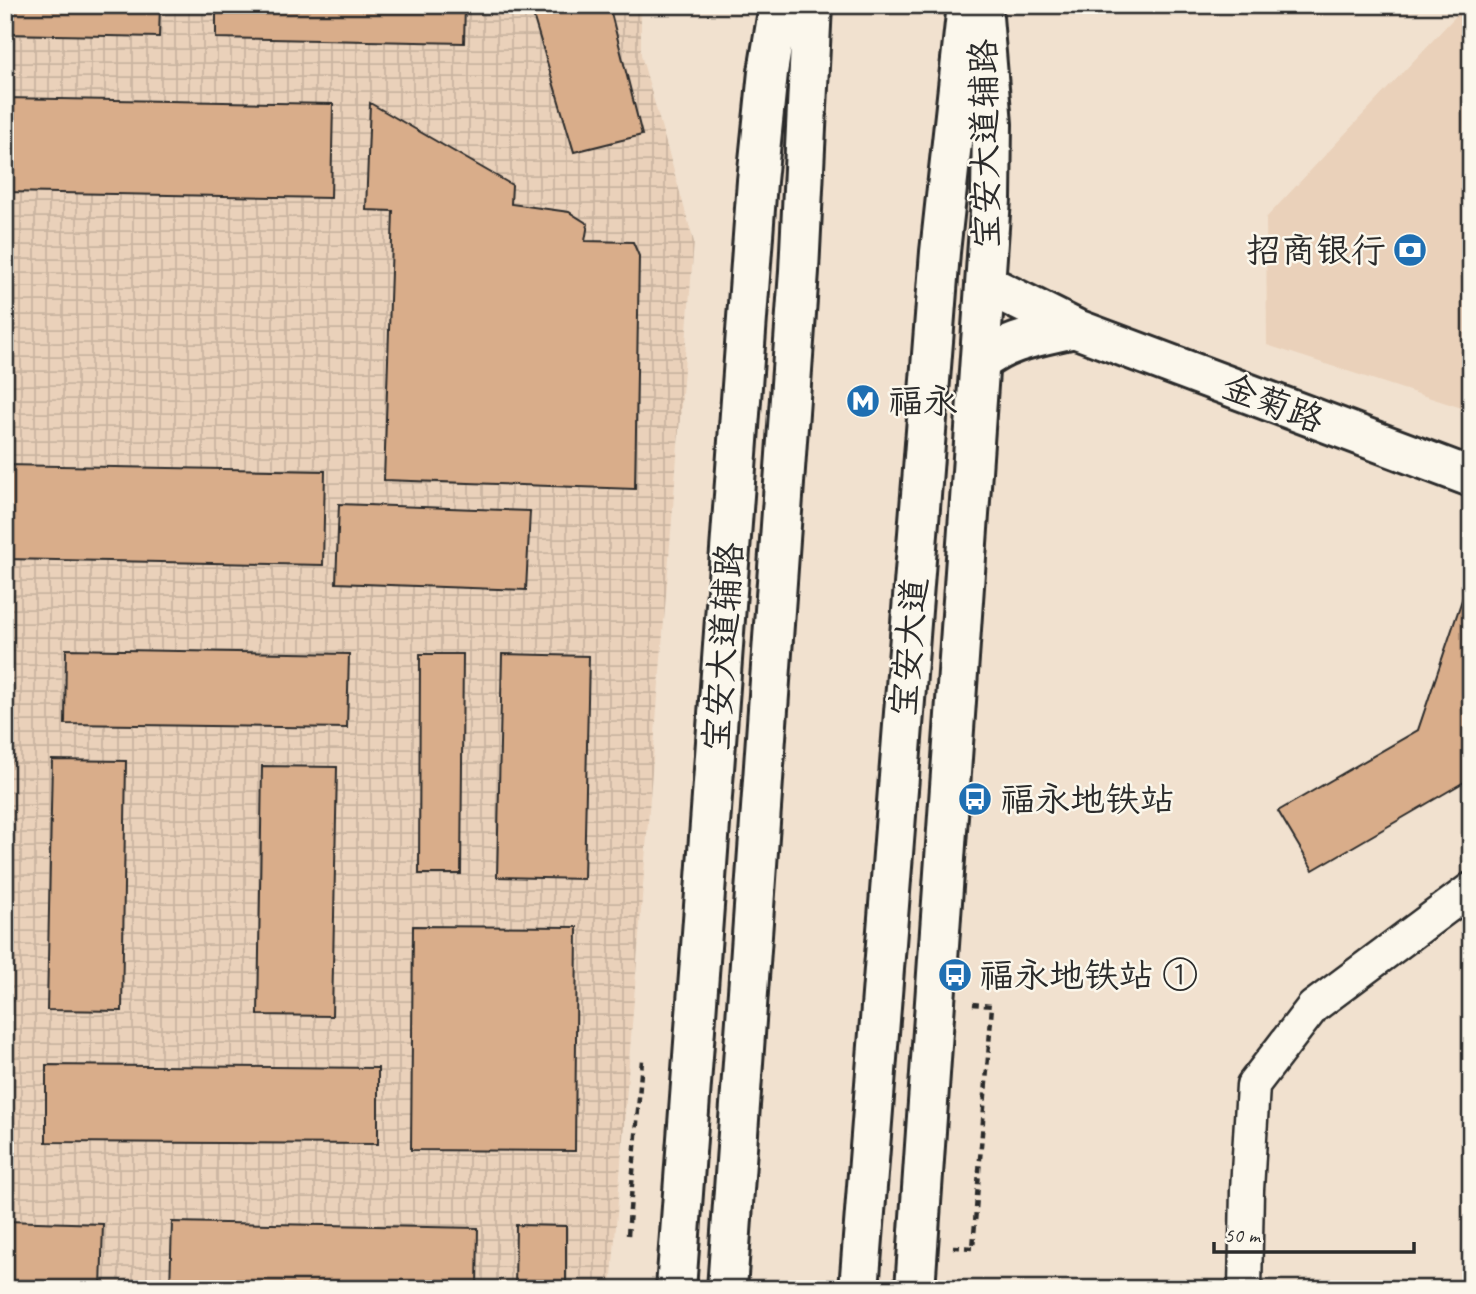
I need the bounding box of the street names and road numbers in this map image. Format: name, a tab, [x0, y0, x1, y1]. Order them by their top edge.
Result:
street label: 宝安大道辅路	[961, 39, 1009, 249]
street label: 金菊路	[1216, 363, 1330, 443]
street label: 宝安大道辅路	[693, 541, 753, 753]
street label: 宝安大道	[880, 575, 938, 719]

